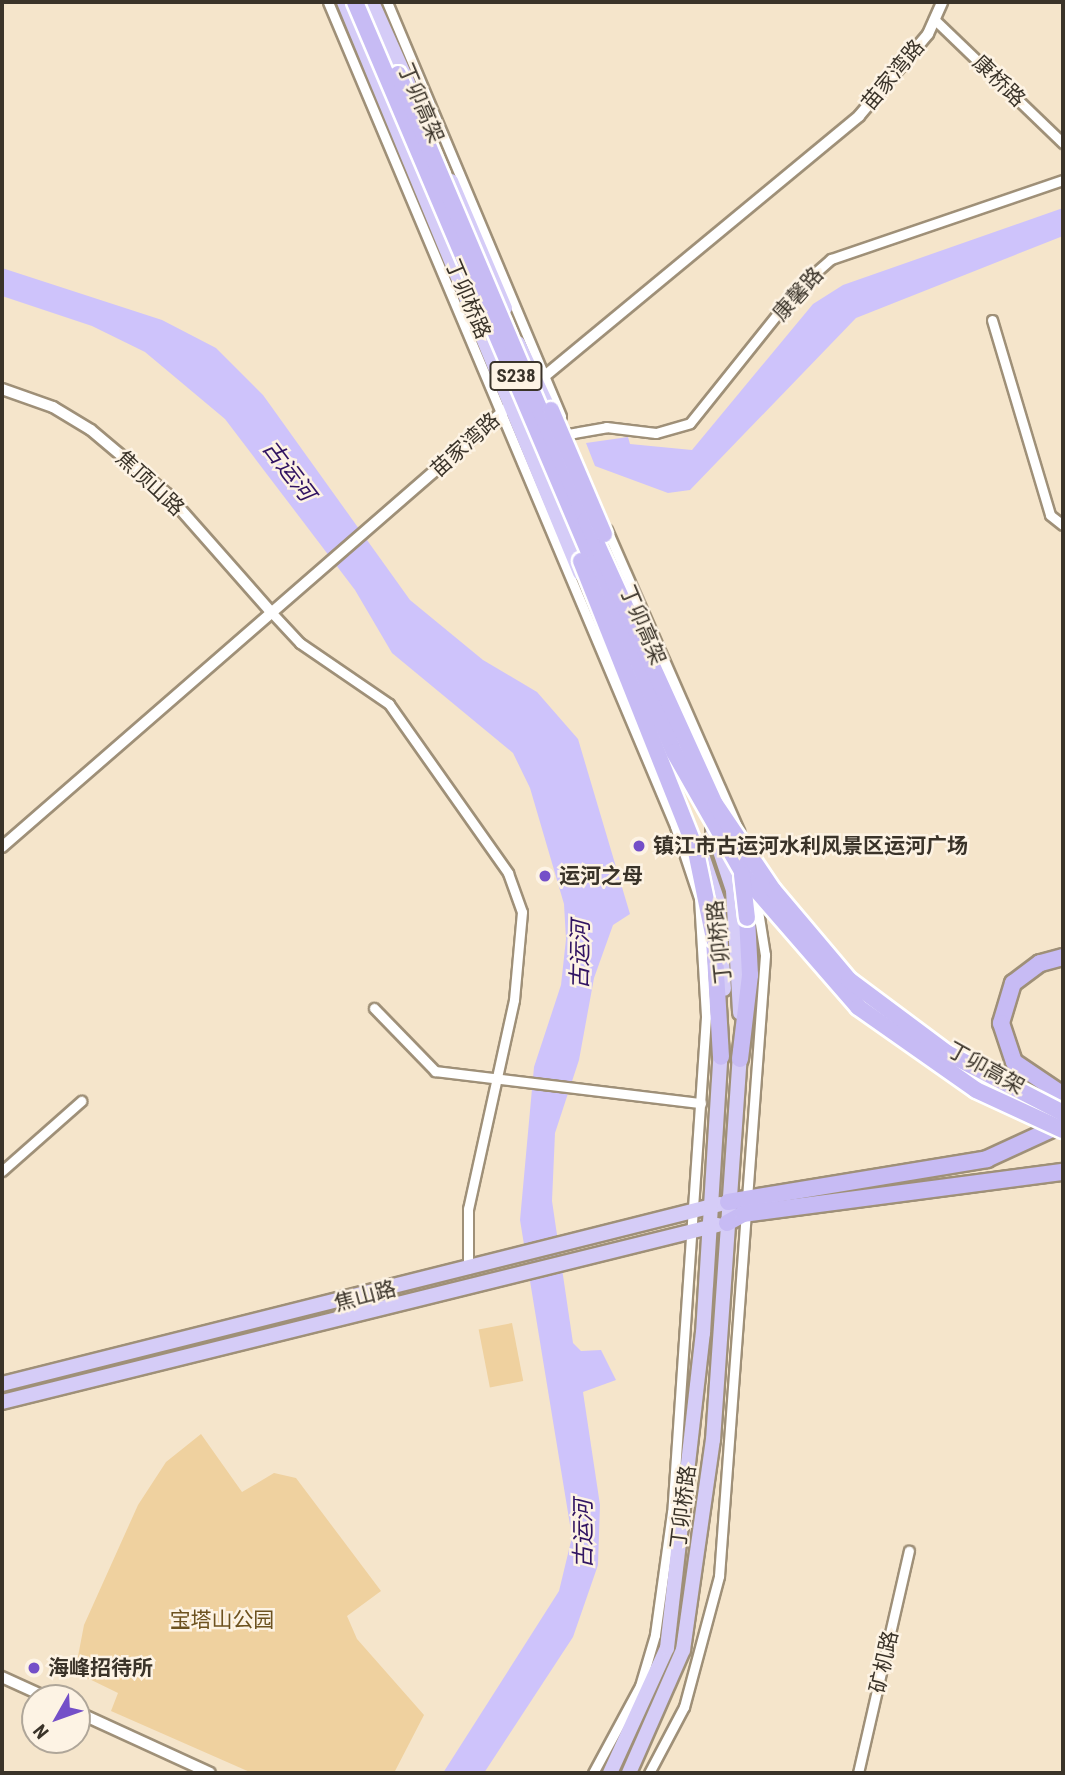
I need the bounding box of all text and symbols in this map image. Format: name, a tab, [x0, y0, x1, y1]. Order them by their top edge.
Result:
street label: 苗家湾路	[856, 35, 930, 115]
street label: 康桥路	[968, 50, 1030, 112]
street label: 丁卯高架	[393, 59, 449, 147]
street label: 丁卯桥路	[440, 255, 496, 343]
street label: 康馨路	[768, 262, 828, 326]
road number: S238	[488, 360, 544, 392]
street label: 苗家湾路	[425, 408, 505, 482]
water label: 古运河	[256, 435, 320, 507]
street label: 焦顶山路	[111, 445, 189, 521]
street label: 丁卯高架	[615, 581, 671, 669]
place label: 镇江市古运河水利风景区运河广场	[653, 833, 968, 859]
marker: 镇江市古运河水利风景区运河广场	[631, 838, 647, 854]
place label: 运河之母	[559, 863, 643, 889]
marker: 运河之母	[537, 868, 553, 884]
street label: 丁卯桥路	[702, 899, 736, 985]
water label: 古运河	[567, 920, 595, 990]
street label: 丁卯高架	[943, 1037, 1029, 1099]
street label: 焦山路	[331, 1276, 399, 1316]
street label: 丁卯桥路	[665, 1464, 701, 1550]
water label: 古运河	[570, 1500, 598, 1568]
park label: 宝塔山公园	[170, 1607, 274, 1633]
street label: 矿机路	[865, 1628, 903, 1696]
place label: 海峰招待所	[48, 1655, 153, 1681]
marker: 海峰招待所	[26, 1660, 42, 1676]
north arrow	[21, 1684, 91, 1754]
text: N	[29, 1720, 54, 1743]

